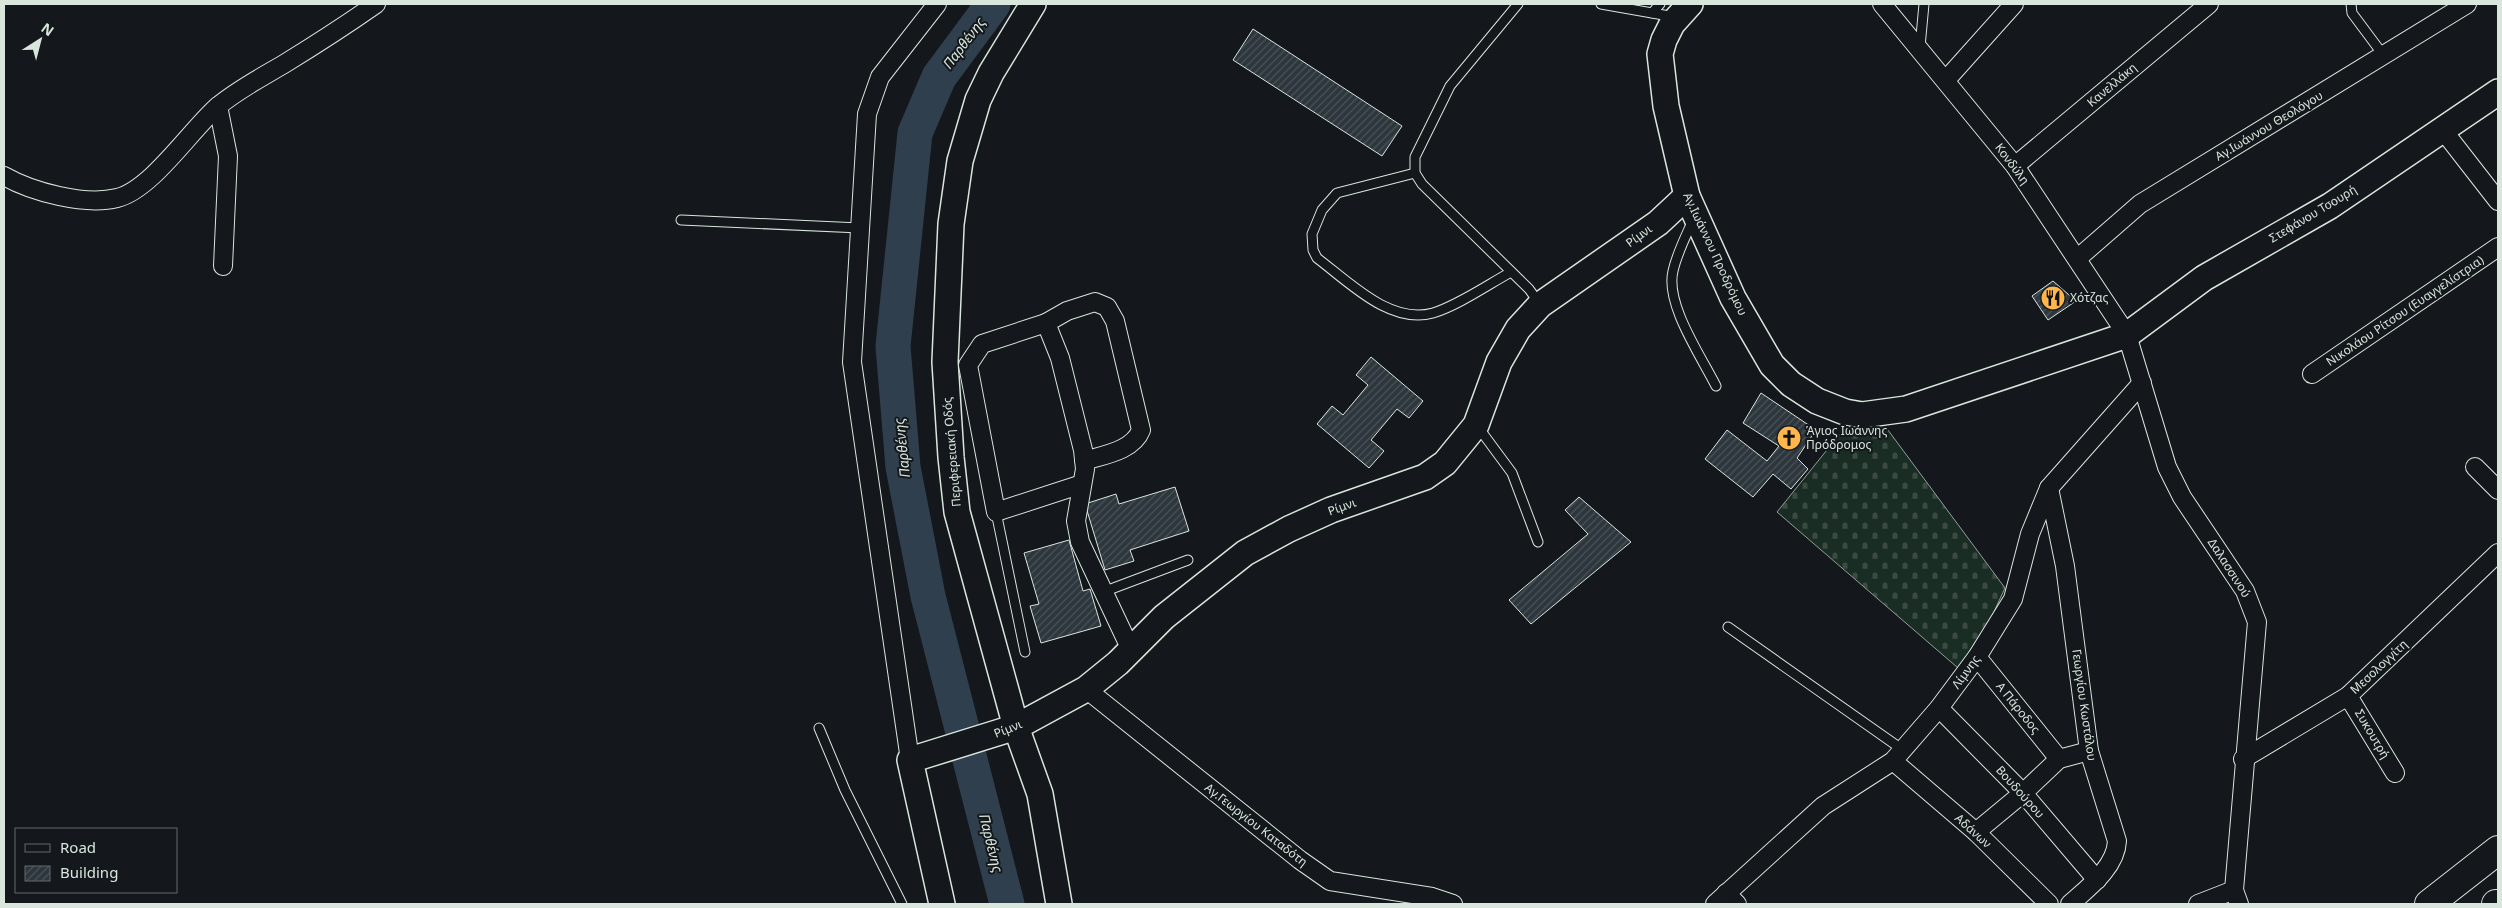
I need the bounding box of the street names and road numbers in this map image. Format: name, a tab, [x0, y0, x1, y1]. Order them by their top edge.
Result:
street label: Κανελλάκη	[2083, 59, 2140, 110]
street label: Αγ.Ιωάννου Θεολόγου	[2212, 87, 2326, 165]
street label: Κονδύλη	[1991, 139, 2034, 188]
street label: Στεφάνου Τσουρή	[2266, 181, 2360, 247]
street label: Αγ.Ιωάννου Προδρόμου	[1679, 189, 1751, 318]
street label: Ρίμνι	[1622, 220, 1655, 251]
street label: Νικολάου Ρίτσου (Ευαγγελίστρια)	[2322, 251, 2487, 370]
street label: Περιφερειακή Οδός	[938, 396, 965, 508]
street label: Ρίμνι	[1325, 494, 1358, 519]
street label: Δαλασσινού	[2204, 535, 2255, 601]
street label: Μεσολογγίτη	[2346, 636, 2411, 698]
street label: Γεωργίου Κωστάλου	[2068, 648, 2101, 762]
street label: Λίμνης	[1948, 651, 1984, 692]
street label: Α Πάροδος	[1992, 678, 2044, 737]
street label: Συκουτρή	[2351, 706, 2394, 762]
street label: Ρίμνι	[991, 715, 1024, 742]
street label: Βουδούρου	[1992, 762, 2049, 822]
street label: Αγ.Γεωργίου Καταδότη	[1201, 779, 1311, 870]
street label: Αδάνων	[1951, 810, 1995, 852]

